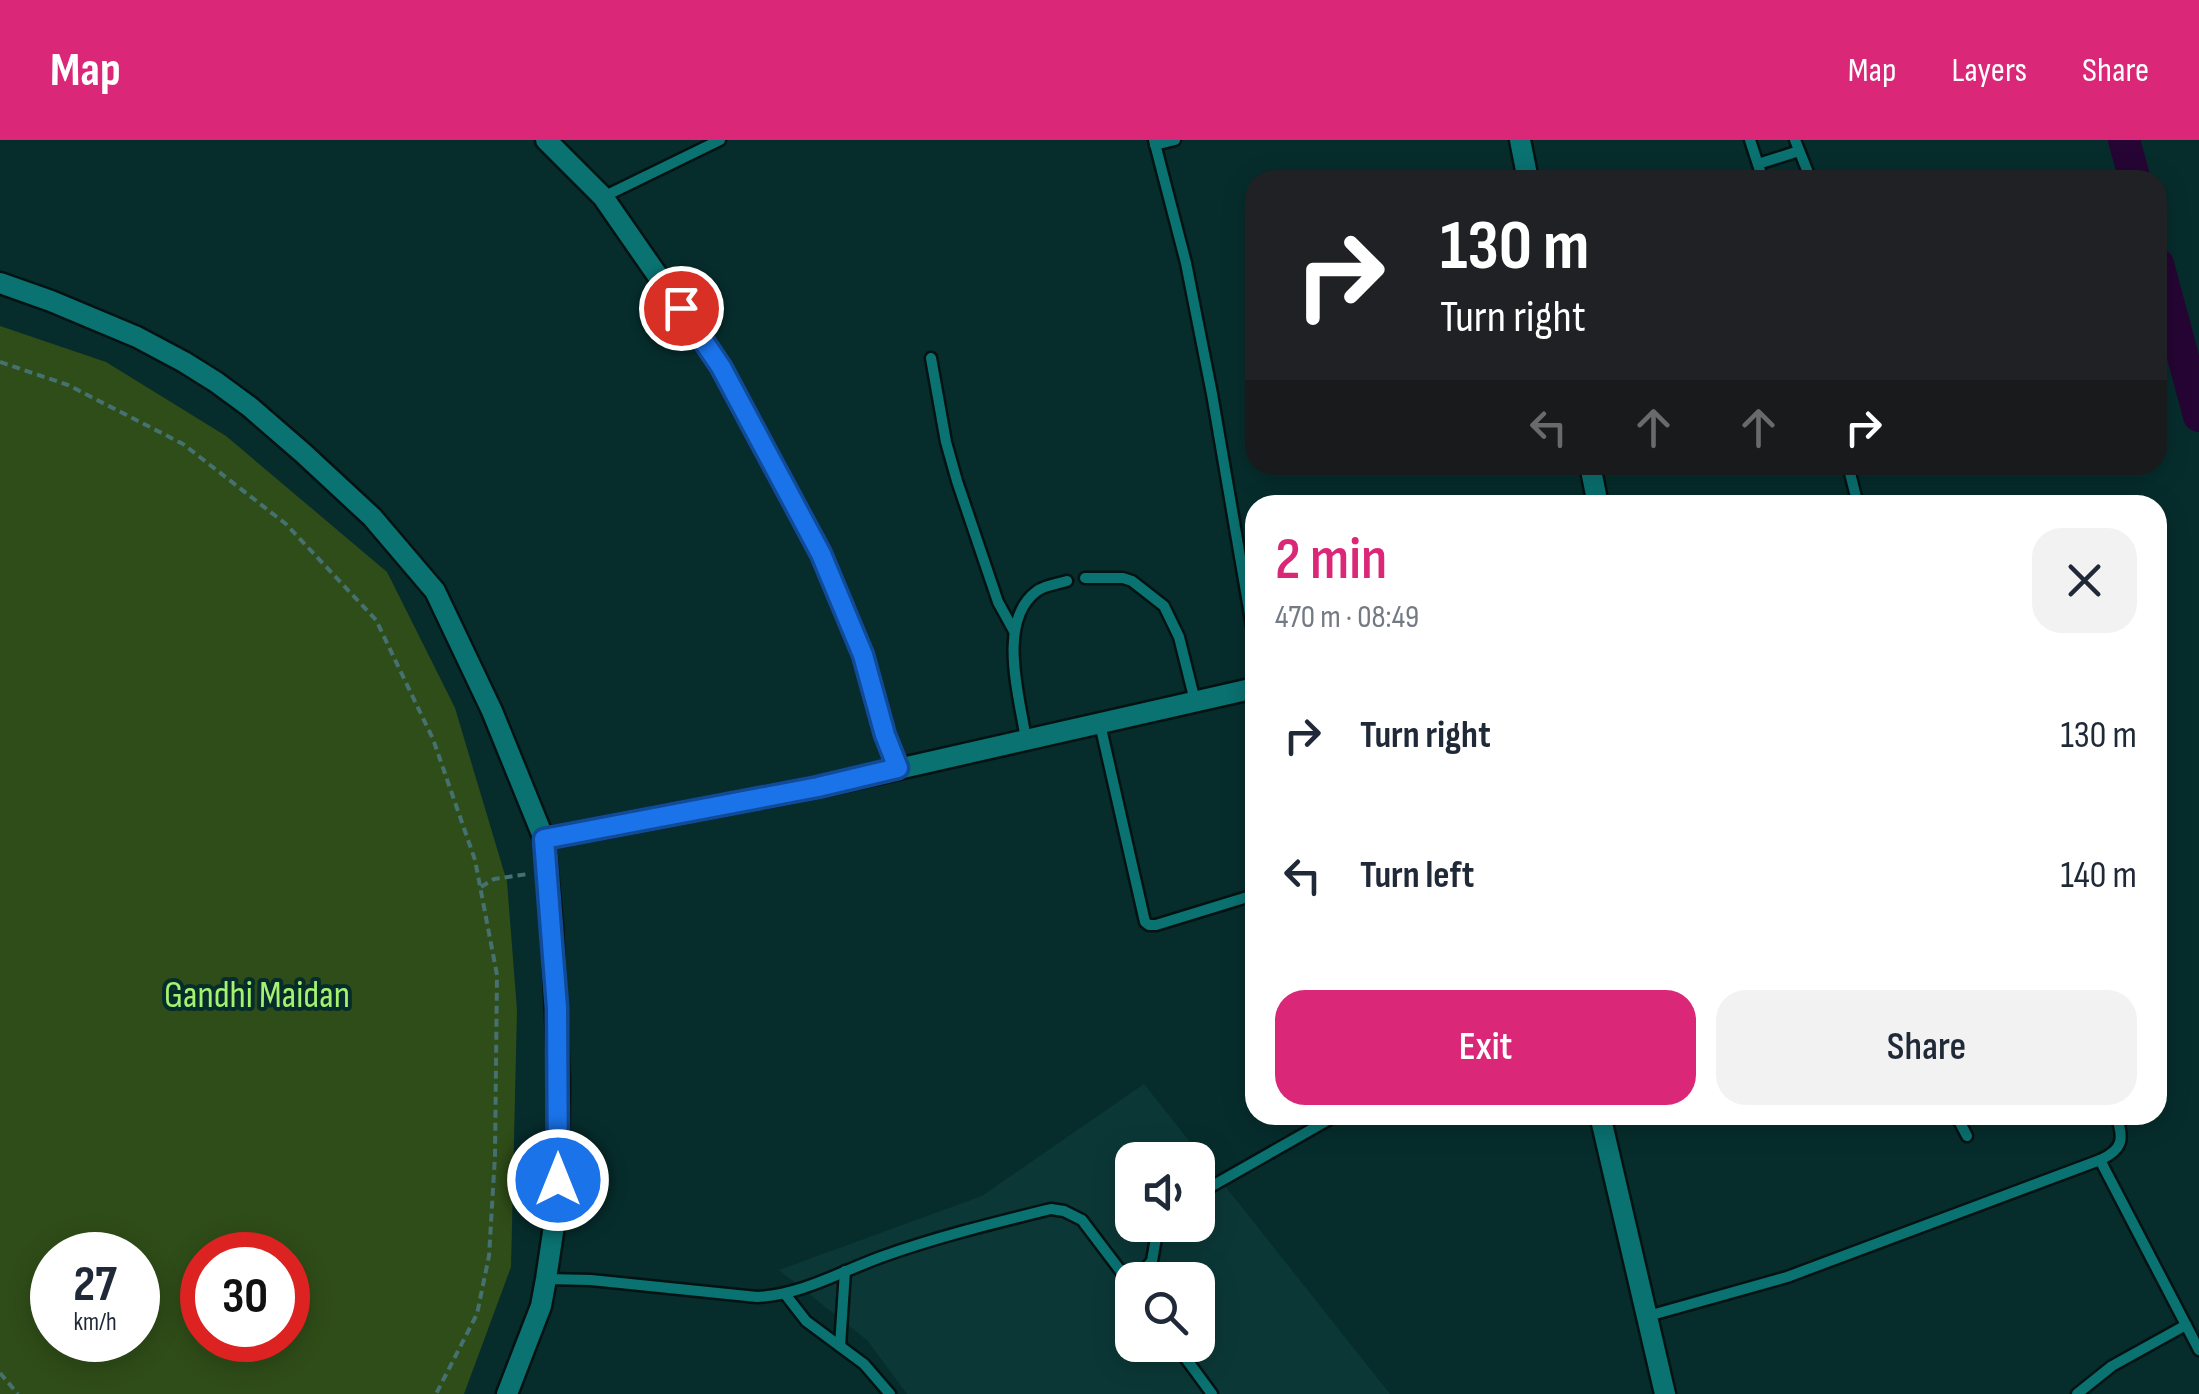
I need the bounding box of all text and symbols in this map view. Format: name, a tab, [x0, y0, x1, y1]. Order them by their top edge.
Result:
text: Map	[50, 42, 121, 99]
text: Map	[1848, 49, 1896, 92]
text: Layers	[1951, 49, 2027, 92]
text: Share	[2082, 49, 2149, 92]
text: 130 m	[1440, 205, 1589, 289]
icon: right	[1275, 210, 1405, 340]
pin	[639, 266, 724, 351]
icon: arrive	[654, 281, 709, 336]
text: Turn right	[1440, 290, 1586, 345]
icon: left	[1521, 400, 1576, 455]
icon: ahead	[1626, 400, 1681, 455]
icon: ahead	[1731, 400, 1786, 455]
icon: right	[1836, 400, 1891, 455]
text: 2 min	[1275, 524, 1387, 596]
button: close	[2032, 528, 2137, 633]
text: 470 m · 08:49	[1275, 598, 1419, 637]
icon: right	[1275, 708, 1330, 763]
text: Turn right	[1360, 713, 1491, 758]
text: 130 m	[2060, 713, 2137, 758]
icon: left	[1275, 848, 1330, 903]
text: Turn left	[1360, 853, 1474, 898]
text: 140 m	[2060, 853, 2137, 898]
park label: Gandhi Maidan	[164, 973, 350, 1018]
button: Exit	[1275, 990, 1696, 1105]
button: Share	[1716, 990, 2137, 1105]
position arrow	[506, 1128, 610, 1232]
map controls	[1115, 1142, 1215, 1362]
button: sound	[1115, 1142, 1215, 1242]
speed limit sign: 30	[180, 1232, 310, 1362]
text: 27	[73, 1255, 117, 1315]
button: search	[1115, 1262, 1215, 1362]
text: km/h	[73, 1307, 117, 1338]

